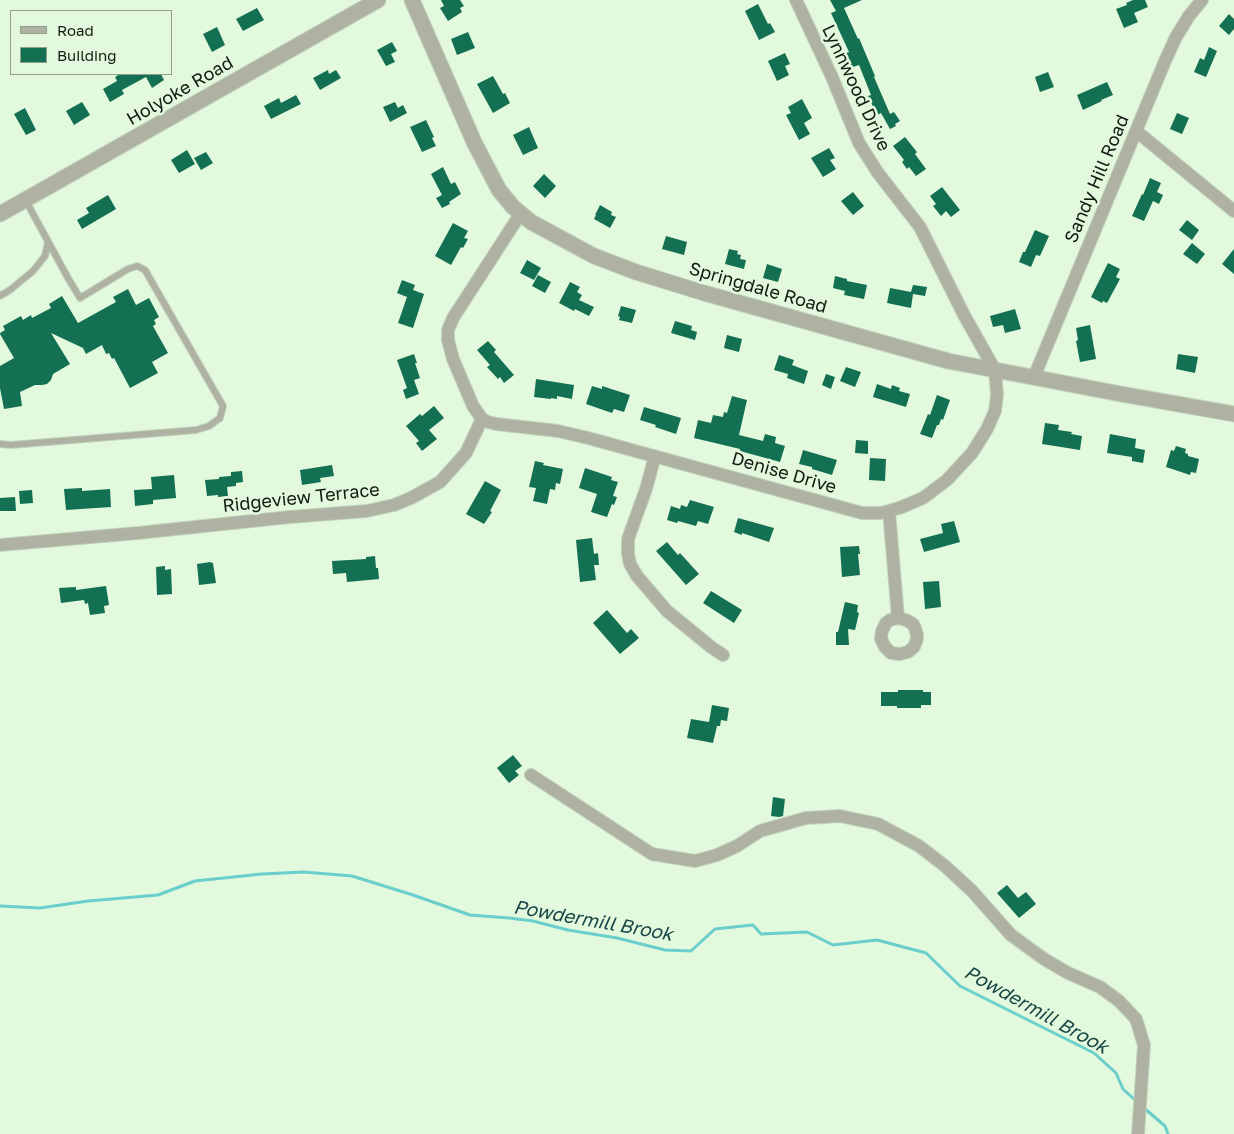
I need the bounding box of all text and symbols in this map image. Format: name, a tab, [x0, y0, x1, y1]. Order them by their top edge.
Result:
legend	[10, 10, 172, 75]
text: Road	[57, 21, 94, 39]
street label: Lynnwood Drive	[817, 21, 895, 155]
text: Building	[57, 46, 117, 64]
street label: Holyoke Road	[123, 52, 237, 130]
street label: Sandy Hill Road	[1060, 112, 1134, 246]
street label: Springdale Road	[687, 258, 829, 318]
street label: Denise Drive	[729, 448, 839, 498]
street label: Ridgeview Terrace	[221, 479, 381, 517]
water label: Powdermill Brook	[512, 896, 674, 946]
water label: Powdermill Brook	[960, 961, 1112, 1059]

